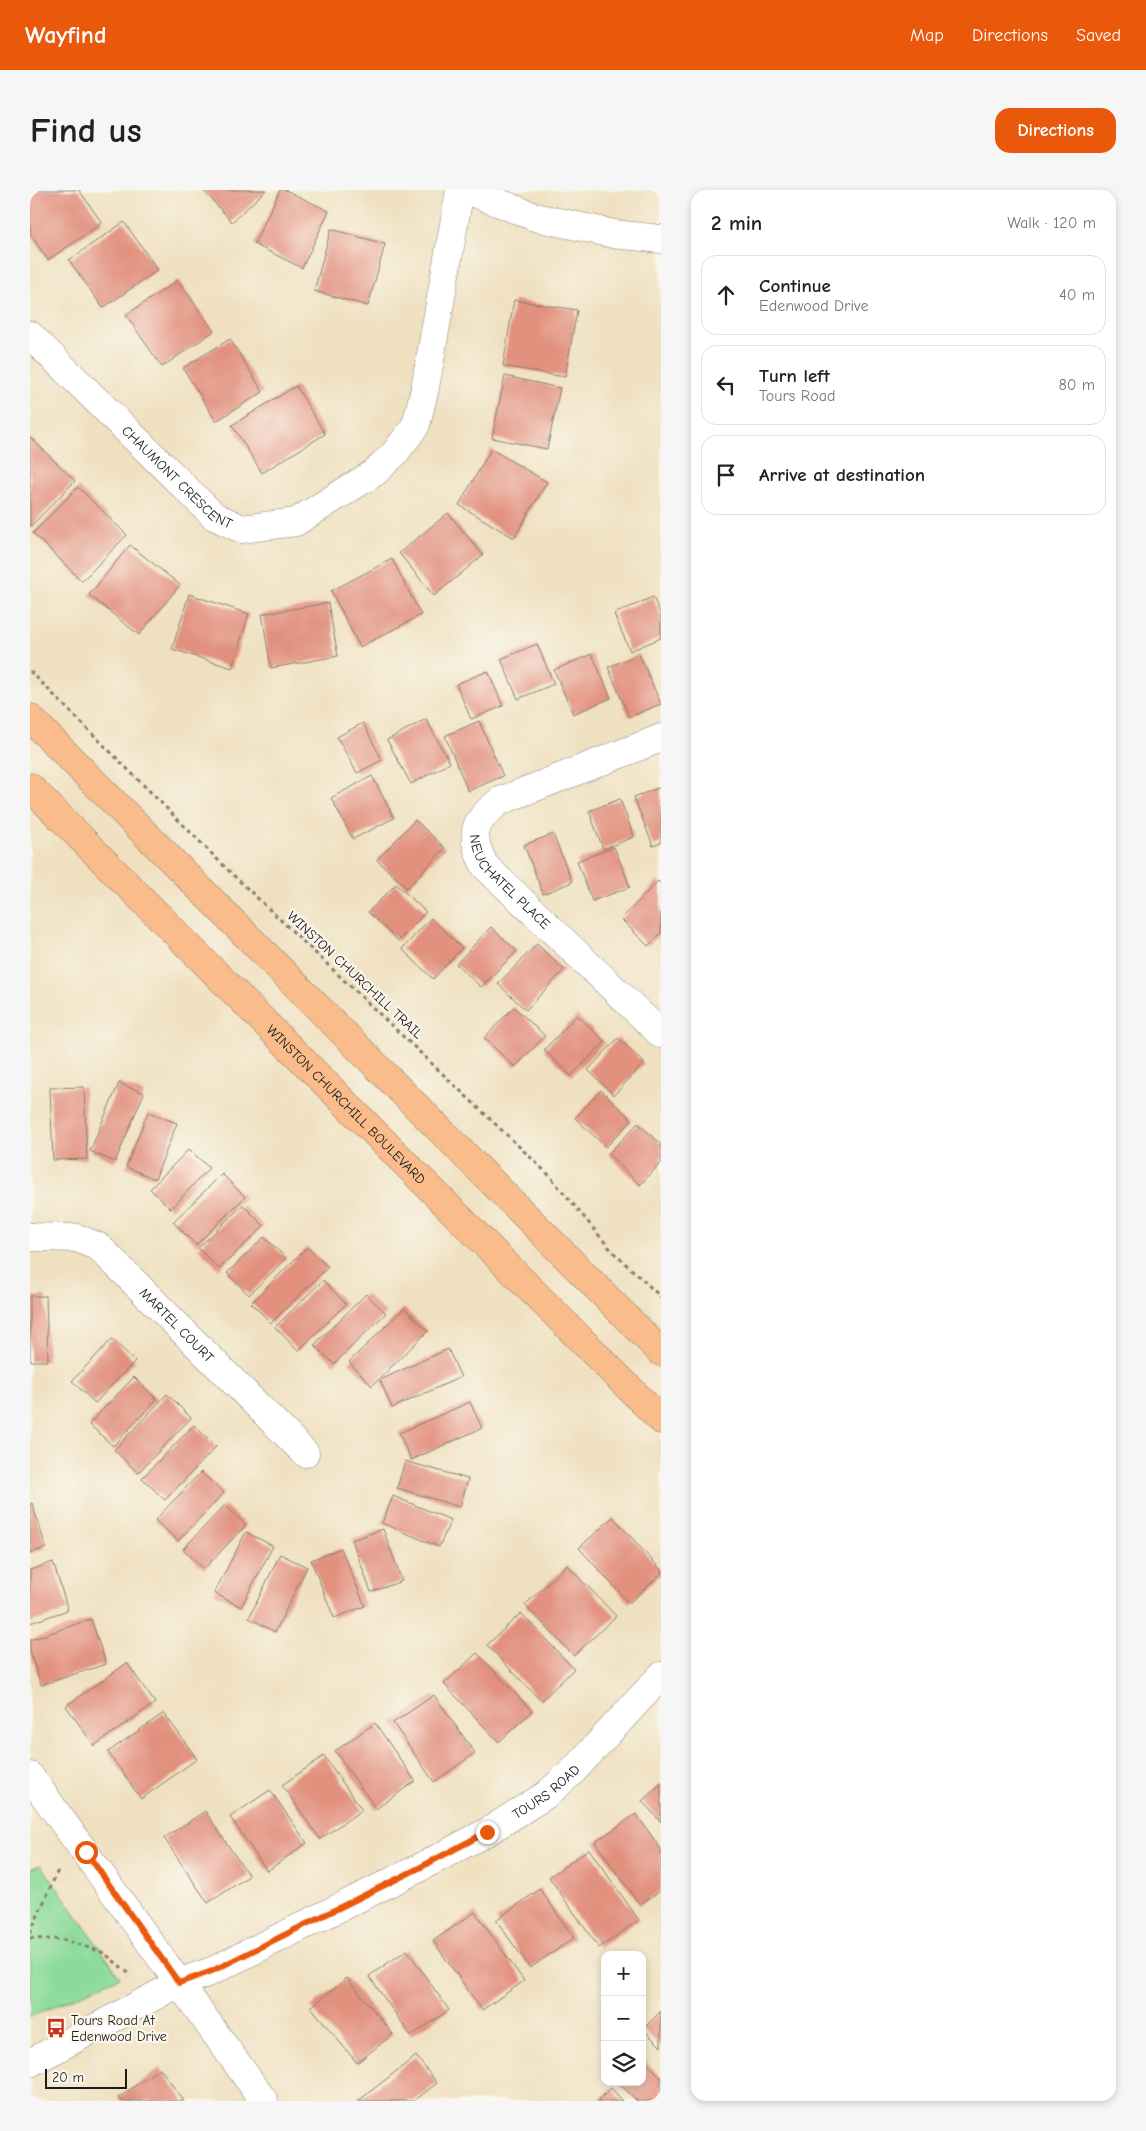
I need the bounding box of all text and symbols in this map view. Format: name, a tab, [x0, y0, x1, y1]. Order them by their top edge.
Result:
text: Wayfind	[25, 21, 106, 49]
text: Map	[910, 25, 944, 46]
text: Directions	[972, 25, 1048, 46]
text: Saved	[1076, 25, 1121, 46]
button: Directions	[995, 108, 1116, 153]
text: Find us	[30, 110, 142, 151]
text: 2 min	[711, 211, 762, 235]
text: Walk · 120 m	[1007, 214, 1096, 232]
text: Continue	[759, 275, 831, 297]
icon: ahead	[712, 281, 740, 309]
text: 40 m	[1059, 286, 1095, 304]
text: Edenwood Drive	[759, 297, 868, 315]
text: Turn left	[759, 365, 830, 387]
icon: left	[712, 371, 740, 399]
text: 80 m	[1058, 376, 1095, 394]
text: Tours Road	[759, 387, 835, 405]
street label: CHAUMONT CRESCENT	[118, 422, 236, 532]
icon: arrive	[712, 461, 740, 489]
text: Arrive at destination	[759, 464, 925, 486]
street label: NEUCHATEL PLACE	[467, 834, 554, 932]
street label: WINSTON CHURCHILL TRAIL	[283, 907, 427, 1043]
street label: WINSTON CHURCHILL BOULEVARD	[263, 1021, 430, 1188]
street label: MARTEL COURT	[136, 1284, 218, 1366]
street label: TOURS ROAD	[509, 1761, 583, 1822]
route end	[476, 1821, 499, 1844]
route start	[75, 1841, 98, 1864]
map controls	[601, 1951, 646, 2086]
button: +	[601, 1951, 646, 1996]
button: −	[601, 1996, 646, 2041]
place label: Tours Road At Edenwood Drive	[71, 2012, 167, 2045]
bus stop icon: Tours Road At Edenwood Drive	[45, 2017, 67, 2039]
button: layers	[601, 2041, 646, 2086]
scale bar	[45, 2066, 128, 2089]
text: 20 m	[52, 2069, 84, 2086]

